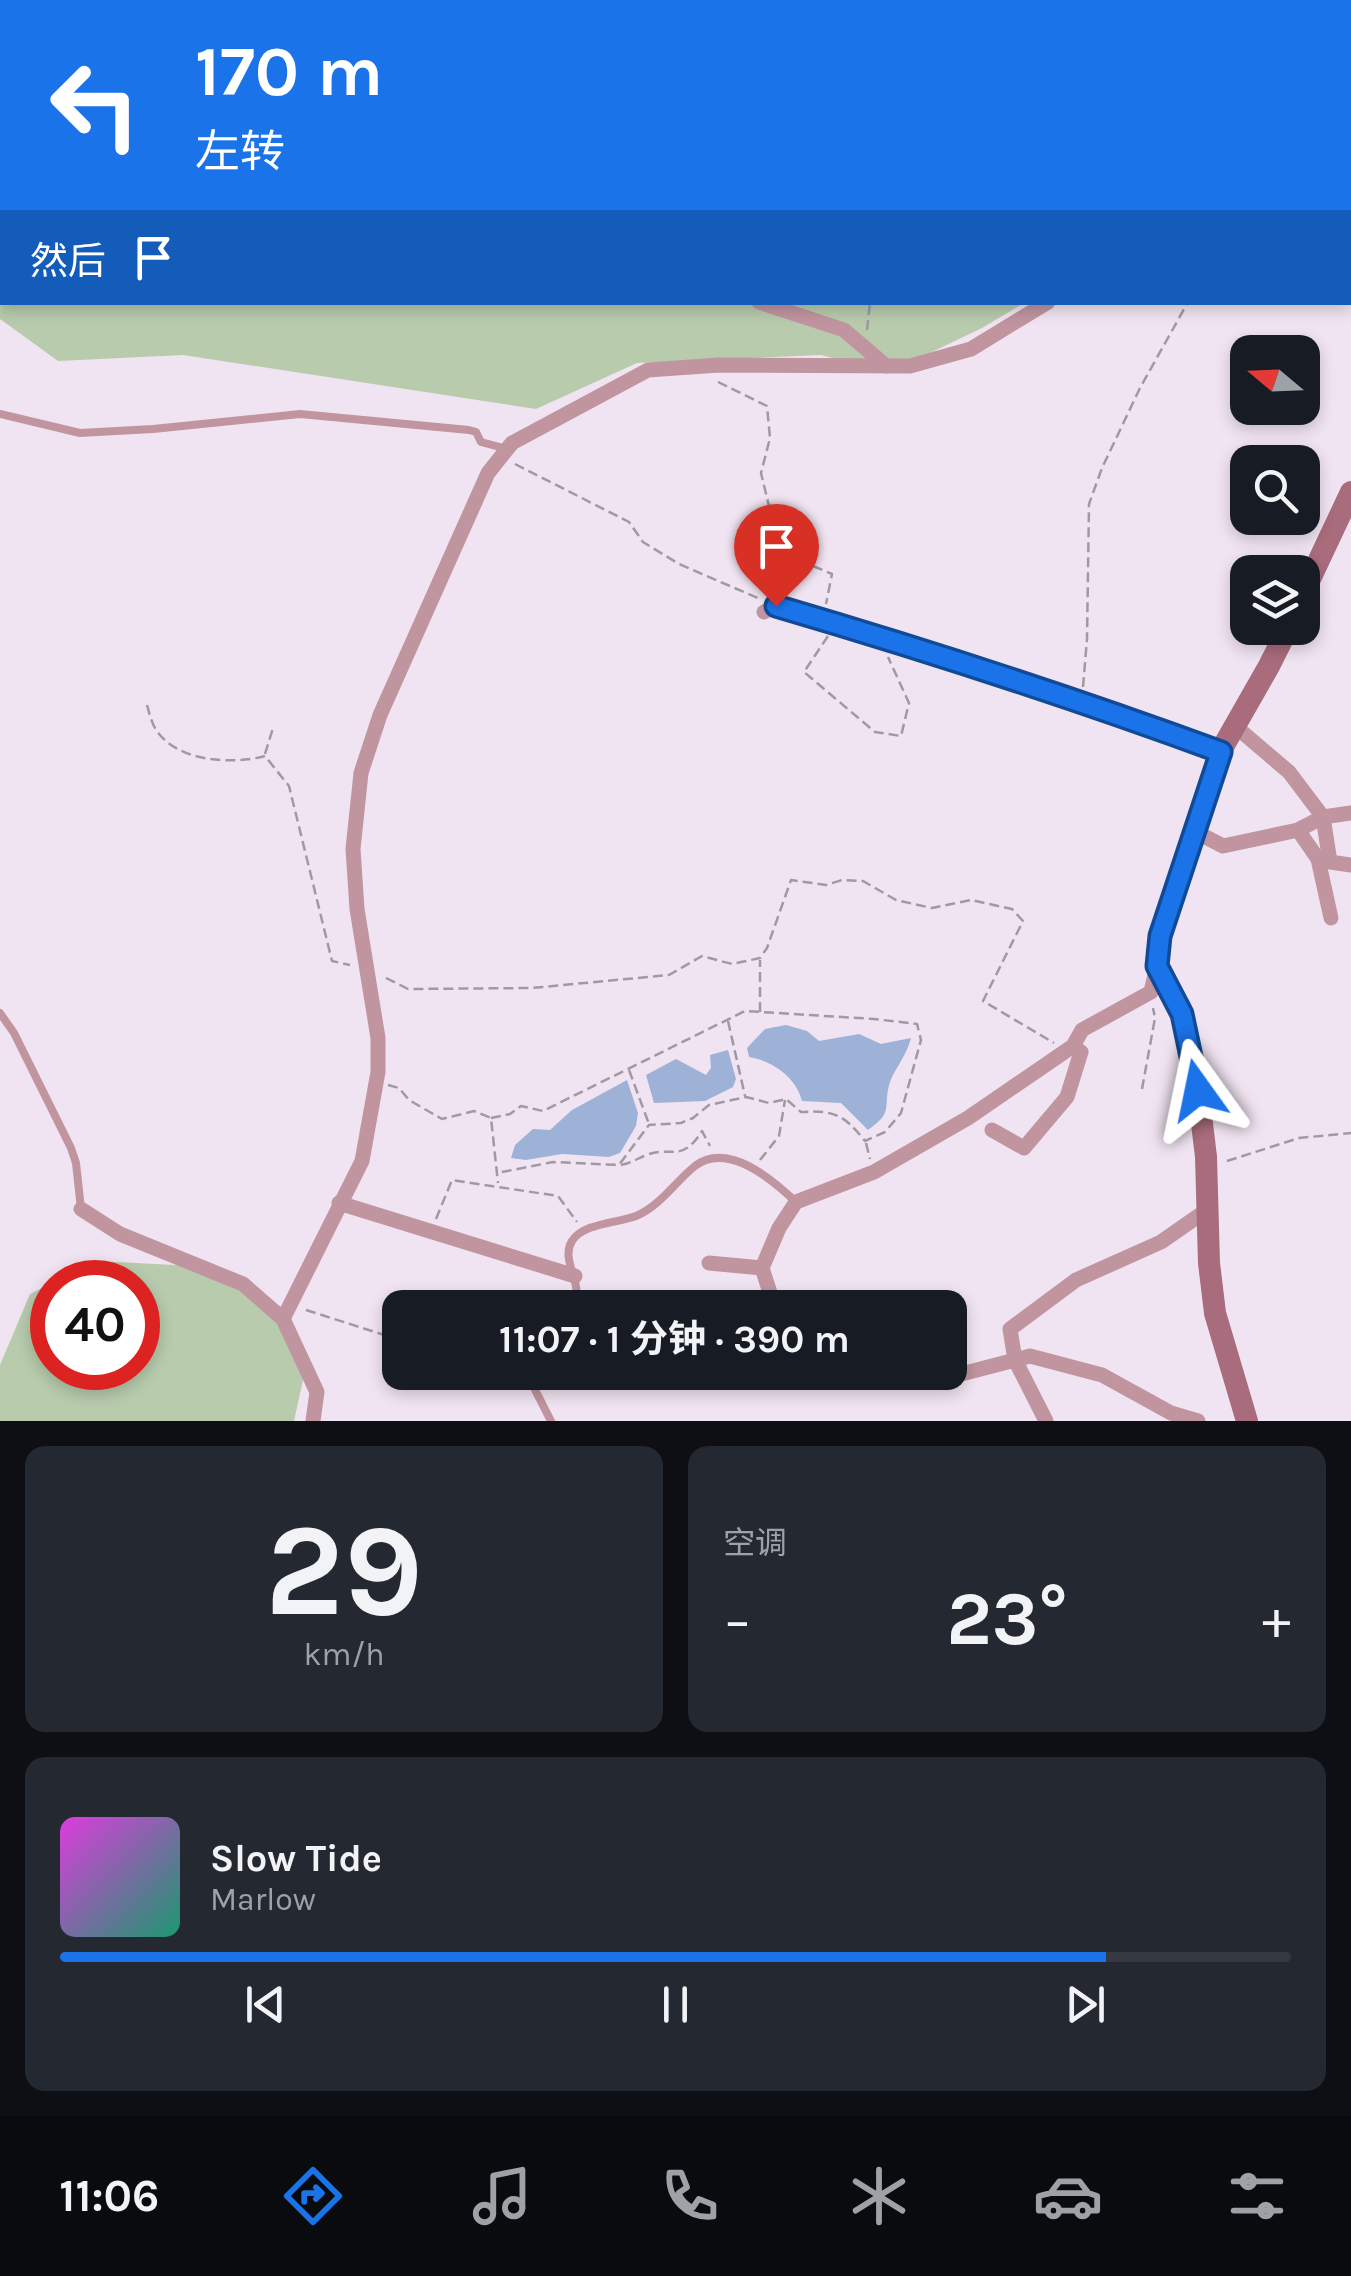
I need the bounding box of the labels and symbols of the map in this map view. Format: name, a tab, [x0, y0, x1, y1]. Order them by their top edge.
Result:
north arrow	[1230, 335, 1320, 425]
pin	[734, 504, 819, 607]
position arrow	[1146, 1038, 1250, 1142]
speed limit sign: 40	[30, 1260, 160, 1390]

